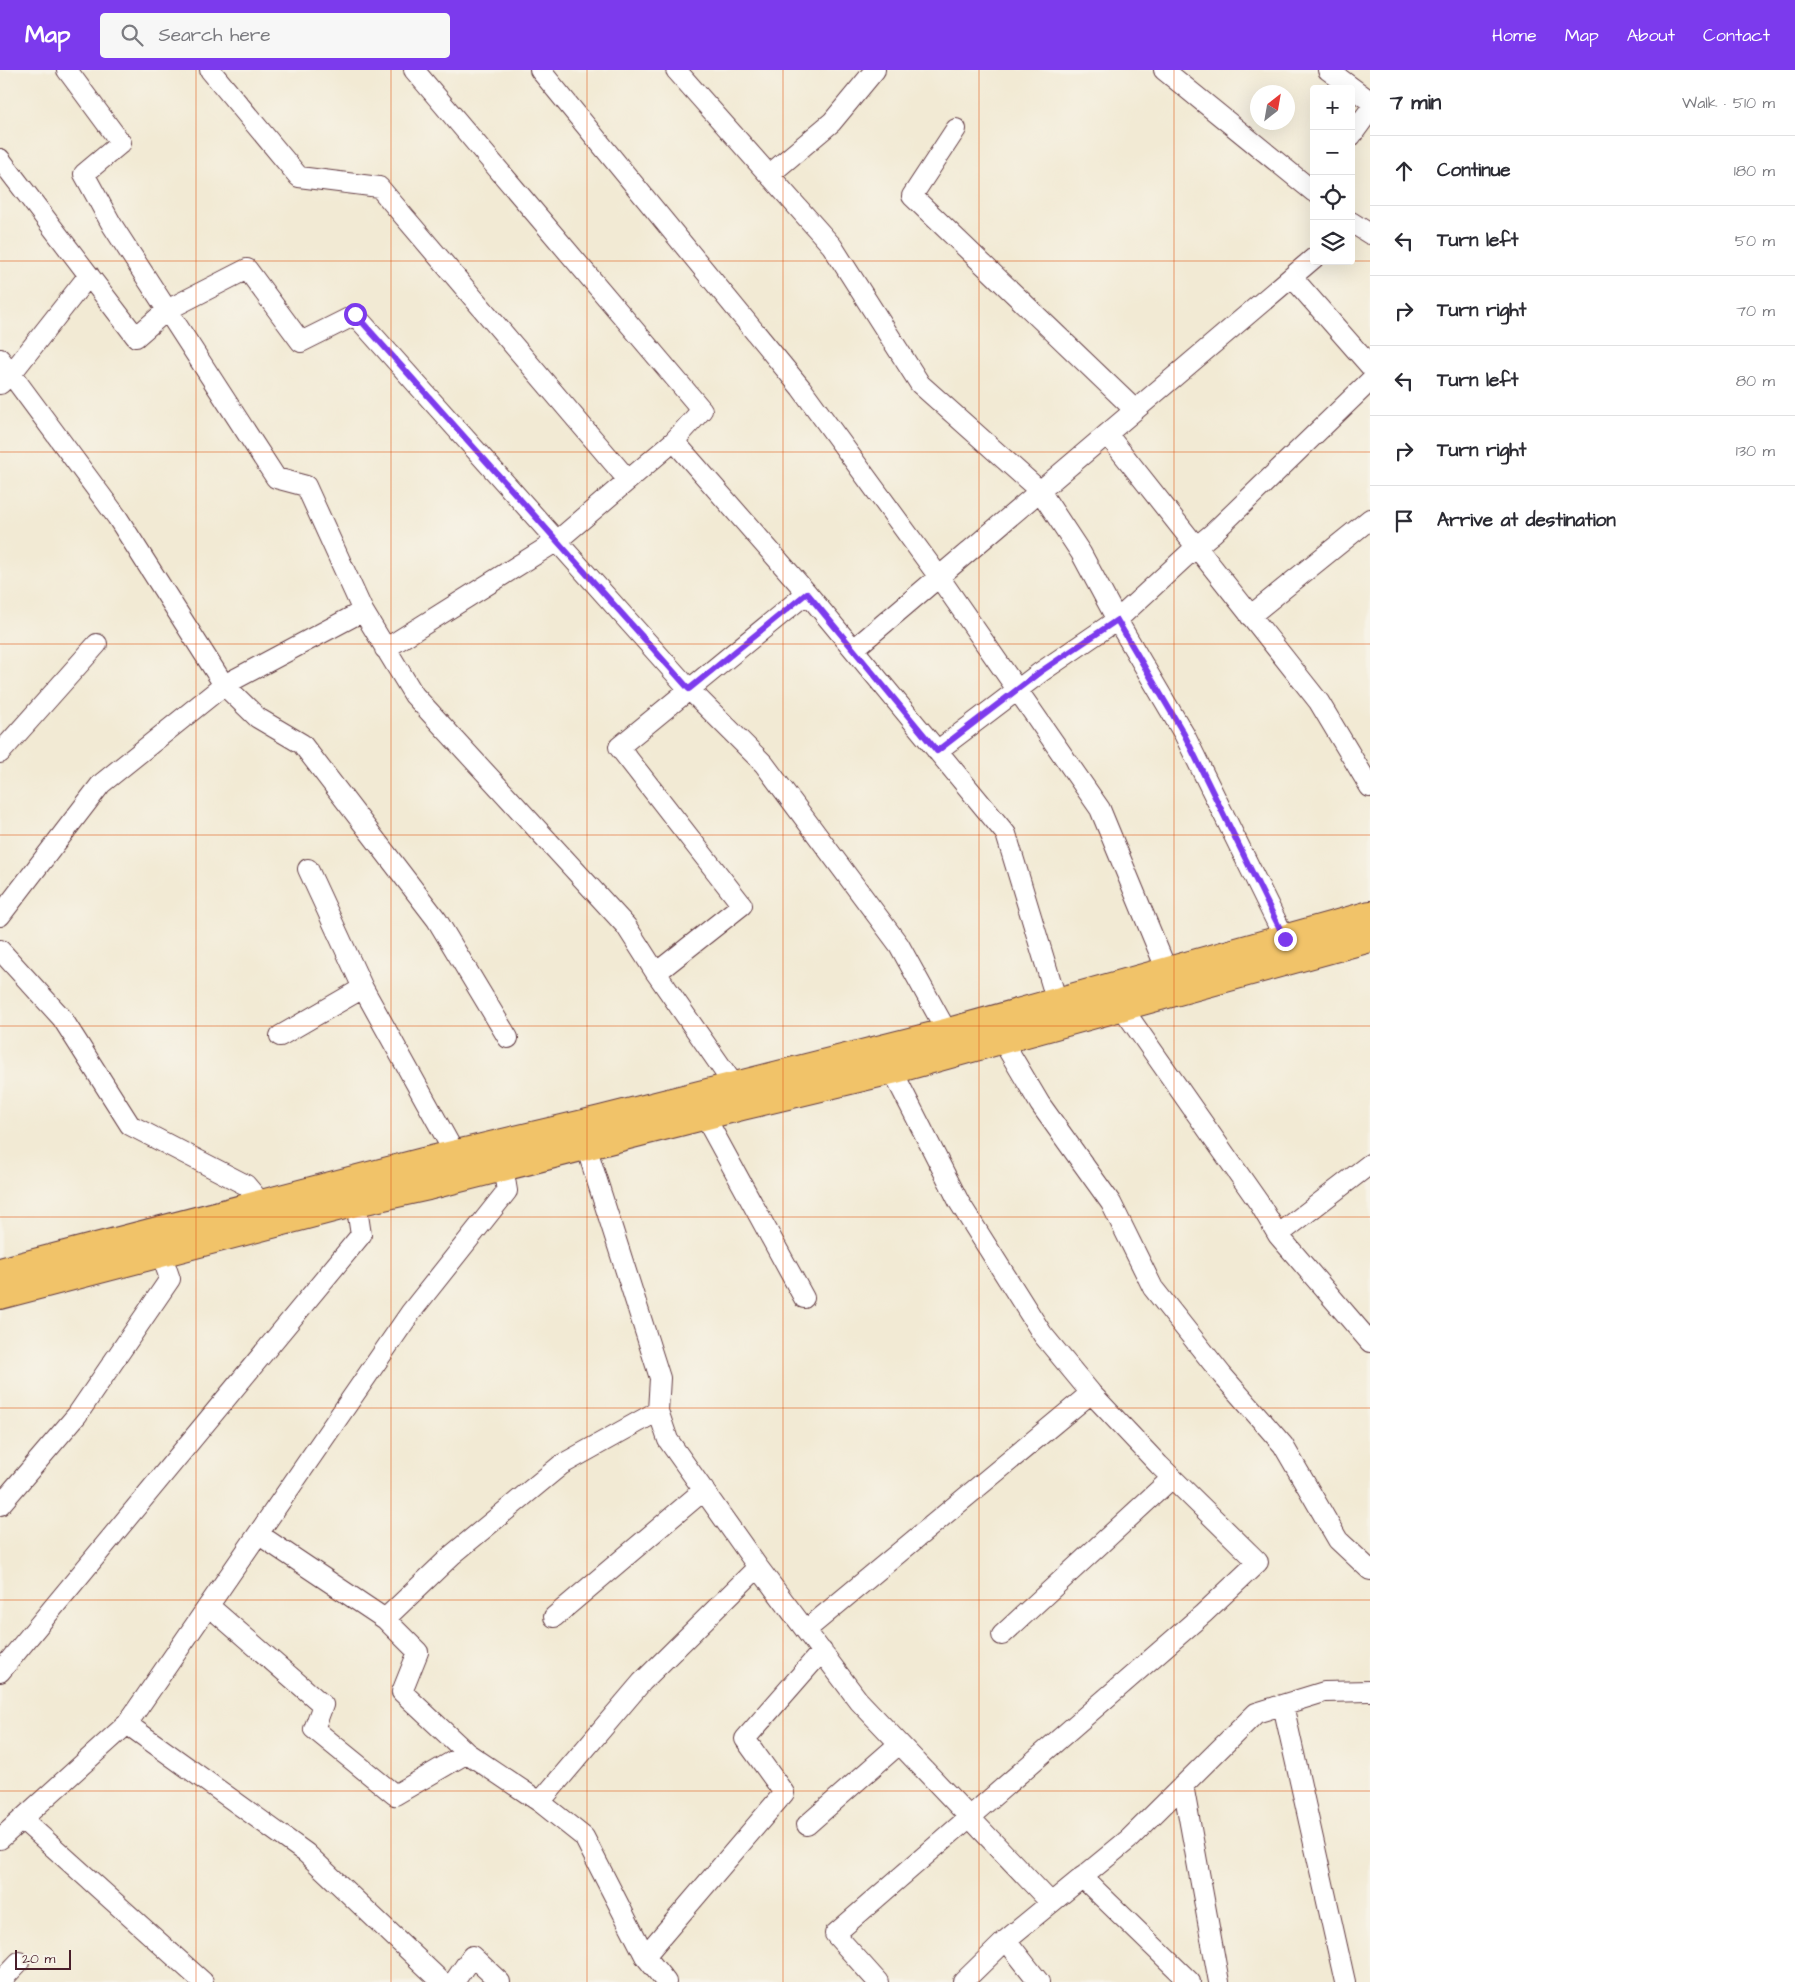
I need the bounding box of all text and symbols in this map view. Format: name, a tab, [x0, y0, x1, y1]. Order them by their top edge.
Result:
search box	[100, 13, 450, 58]
text: Map	[25, 18, 70, 52]
icon: search	[118, 21, 146, 49]
text: Search here	[158, 22, 271, 49]
text: Home	[1492, 23, 1537, 48]
text: Map	[1565, 23, 1599, 48]
text: About	[1627, 23, 1675, 48]
text: Contact	[1703, 23, 1770, 48]
north arrow	[1250, 85, 1295, 130]
map controls	[1310, 85, 1355, 265]
button: +	[1310, 85, 1355, 130]
text: 7 min	[1390, 88, 1441, 117]
text: Walk · 510 m	[1682, 92, 1775, 114]
button: −	[1310, 130, 1355, 175]
icon: ahead	[1390, 157, 1418, 185]
text: Continue	[1437, 157, 1511, 184]
text: 180 m	[1734, 160, 1775, 182]
button: locate	[1310, 175, 1355, 220]
button: layers	[1310, 220, 1355, 265]
icon: left	[1390, 227, 1418, 255]
text: Turn left	[1437, 227, 1518, 254]
text: 50 m	[1735, 230, 1775, 252]
icon: right	[1390, 297, 1418, 325]
text: Turn right	[1437, 297, 1526, 324]
text: 70 m	[1736, 300, 1775, 322]
route start	[344, 303, 367, 326]
icon: left	[1390, 367, 1418, 395]
text: Turn left	[1437, 367, 1518, 394]
text: 80 m	[1736, 370, 1775, 392]
icon: right	[1390, 437, 1418, 465]
text: Turn right	[1437, 437, 1526, 464]
text: 130 m	[1736, 440, 1775, 462]
icon: arrive	[1390, 507, 1418, 535]
text: Arrive at destination	[1437, 507, 1616, 534]
route end	[1274, 928, 1297, 951]
scale bar	[15, 1947, 71, 1970]
text: 20 m	[22, 1949, 55, 1969]

